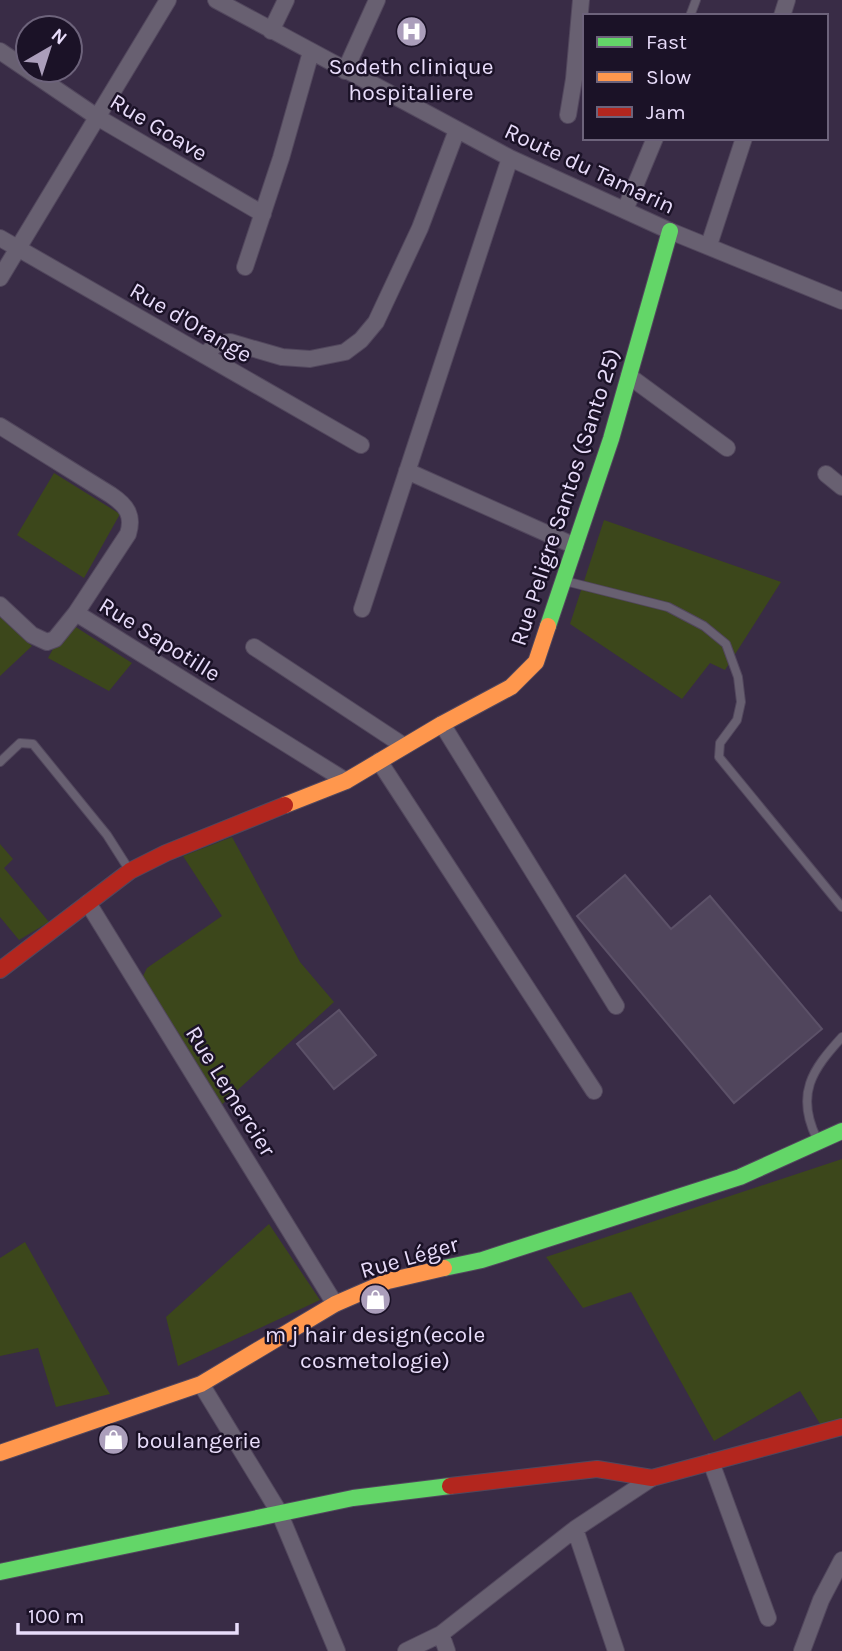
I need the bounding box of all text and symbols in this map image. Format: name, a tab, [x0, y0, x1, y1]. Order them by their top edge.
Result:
north arrow	[14, 14, 84, 84]
legend	[583, 14, 828, 140]
hospital icon: Sodeth clinique hospitaliere	[394, 15, 428, 49]
text: N	[47, 24, 71, 49]
text: Fast	[646, 30, 687, 54]
place label: Sodeth clinique hospitaliere	[329, 53, 493, 106]
text: Slow	[646, 65, 691, 89]
street label: Rue Goave	[105, 88, 212, 167]
text: Jam	[646, 100, 686, 124]
street label: Route du Tamarin	[500, 117, 679, 220]
street label: Rue d'Orange	[125, 277, 257, 368]
street label: Rue Peligre Santos (Santo 25)	[505, 345, 626, 649]
street label: Rue Sapotille	[94, 591, 225, 687]
street label: Rue Lemercier	[180, 1021, 282, 1162]
street label: Rue Léger	[357, 1230, 462, 1284]
shop icon: m j hair design(ecole cosmetologie)	[358, 1283, 392, 1317]
place label: m j hair design(ecole cosmetologie)	[265, 1321, 485, 1374]
shop icon: boulangerie	[96, 1423, 130, 1457]
place label: boulangerie	[136, 1427, 261, 1454]
scale bar	[18, 1592, 236, 1636]
text: 100 m	[28, 1604, 85, 1628]

